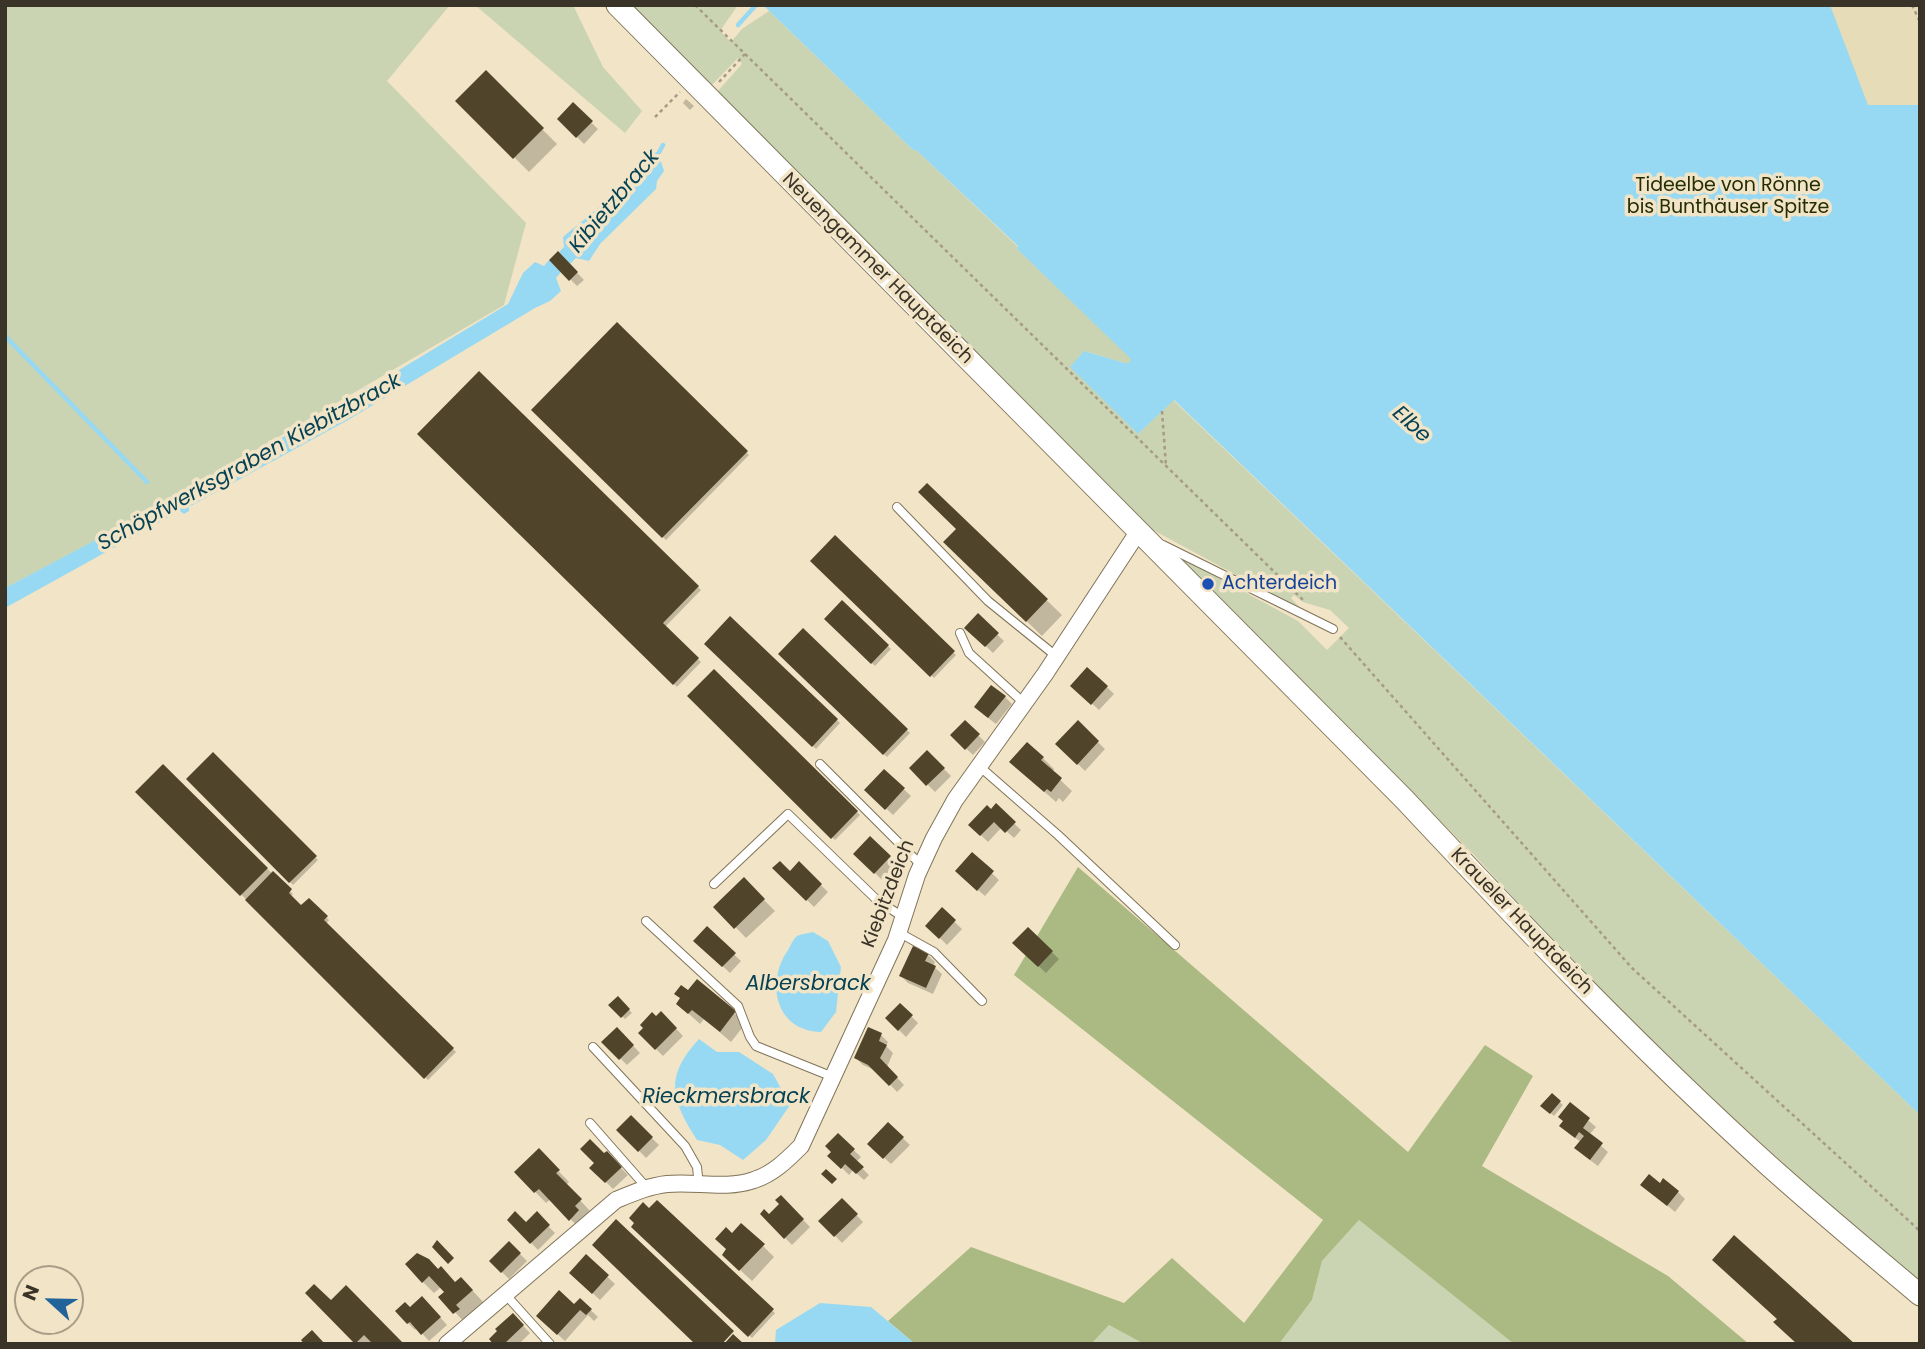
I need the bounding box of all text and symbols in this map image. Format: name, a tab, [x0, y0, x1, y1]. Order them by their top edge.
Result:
water label: Kibietzbrack	[564, 145, 666, 259]
street label: Neuengammer Hauptdeich	[777, 169, 977, 369]
park label: Tideelbe von Rönne bis Bunthäuser Spitze	[1627, 175, 1829, 219]
water label: Schöpfwerksgraben Kiebitzbrack	[94, 369, 406, 557]
water label: Elbe	[1387, 401, 1435, 449]
place label: Achterdeich	[1222, 573, 1337, 595]
marker: Achterdeich	[1200, 576, 1216, 592]
street label: Kiebitzdeich	[858, 837, 920, 951]
street label: Kraueler Hauptdeich	[1445, 844, 1597, 1000]
water label: Albersbrack	[745, 972, 871, 998]
water label: Rieckmersbrack	[642, 1085, 810, 1111]
north arrow	[14, 1265, 84, 1335]
text: N	[16, 1281, 46, 1304]

